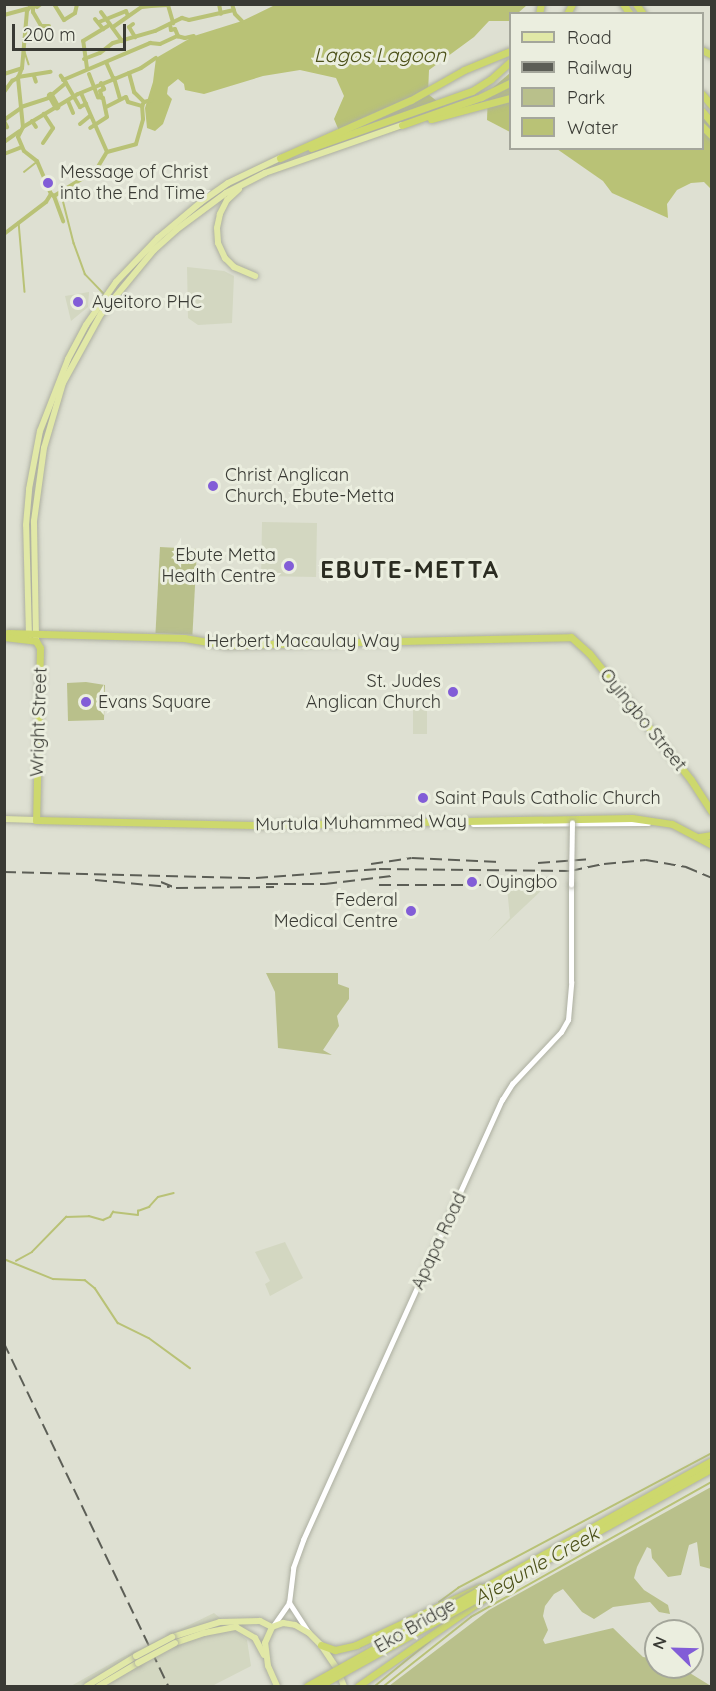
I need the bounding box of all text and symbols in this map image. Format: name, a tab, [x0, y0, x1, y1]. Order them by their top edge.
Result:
scale bar	[15, 12, 129, 50]
legend	[509, 12, 704, 150]
text: 200 m	[23, 23, 76, 46]
text: Road	[567, 26, 612, 49]
water label: Lagos Lagoon	[314, 42, 446, 66]
text: Railway	[567, 56, 633, 79]
text: Park	[567, 86, 605, 109]
text: Water	[567, 116, 618, 139]
place label: Message of Christ into the End Time	[60, 162, 209, 204]
marker: Message of Christ into the End Time	[41, 176, 55, 190]
place label: Ayeitoro PHC	[92, 291, 202, 313]
marker: Ayeitoro PHC	[69, 293, 87, 311]
place label: Christ Anglican Church, Ebute-Metta	[225, 465, 394, 508]
marker: Christ Anglican Church, Ebute-Metta	[206, 479, 220, 493]
place label: Ebute Metta Health Centre	[161, 545, 276, 588]
district label: EBUTE-METTA	[320, 556, 500, 584]
marker: Ebute Metta Health Centre	[280, 557, 298, 575]
street label: Herbert Macaulay Way	[206, 630, 400, 652]
street label: Oyingbo Street	[595, 664, 691, 776]
street label: Wright Street	[26, 667, 52, 777]
place label: St. Judes Anglican Church	[306, 671, 441, 714]
marker: St. Judes Anglican Church	[446, 685, 460, 699]
place label: Evans Square	[98, 691, 211, 713]
marker: Evans Square	[79, 695, 93, 709]
place label: Saint Pauls Catholic Church	[435, 787, 661, 809]
marker: Saint Pauls Catholic Church	[416, 791, 430, 805]
street label: Murtula Muhammed Way	[255, 810, 467, 836]
place label: Oyingbo	[486, 871, 557, 893]
marker: Oyingbo	[463, 873, 481, 891]
place label: Federal Medical Centre	[274, 890, 398, 932]
marker: Federal Medical Centre	[402, 902, 420, 920]
street label: Apapa Road	[407, 1189, 471, 1293]
water label: Ajegunle Creek	[469, 1521, 603, 1609]
street label: Eko Bridge	[371, 1594, 459, 1658]
north arrow	[644, 1619, 704, 1679]
text: N	[648, 1633, 671, 1652]

